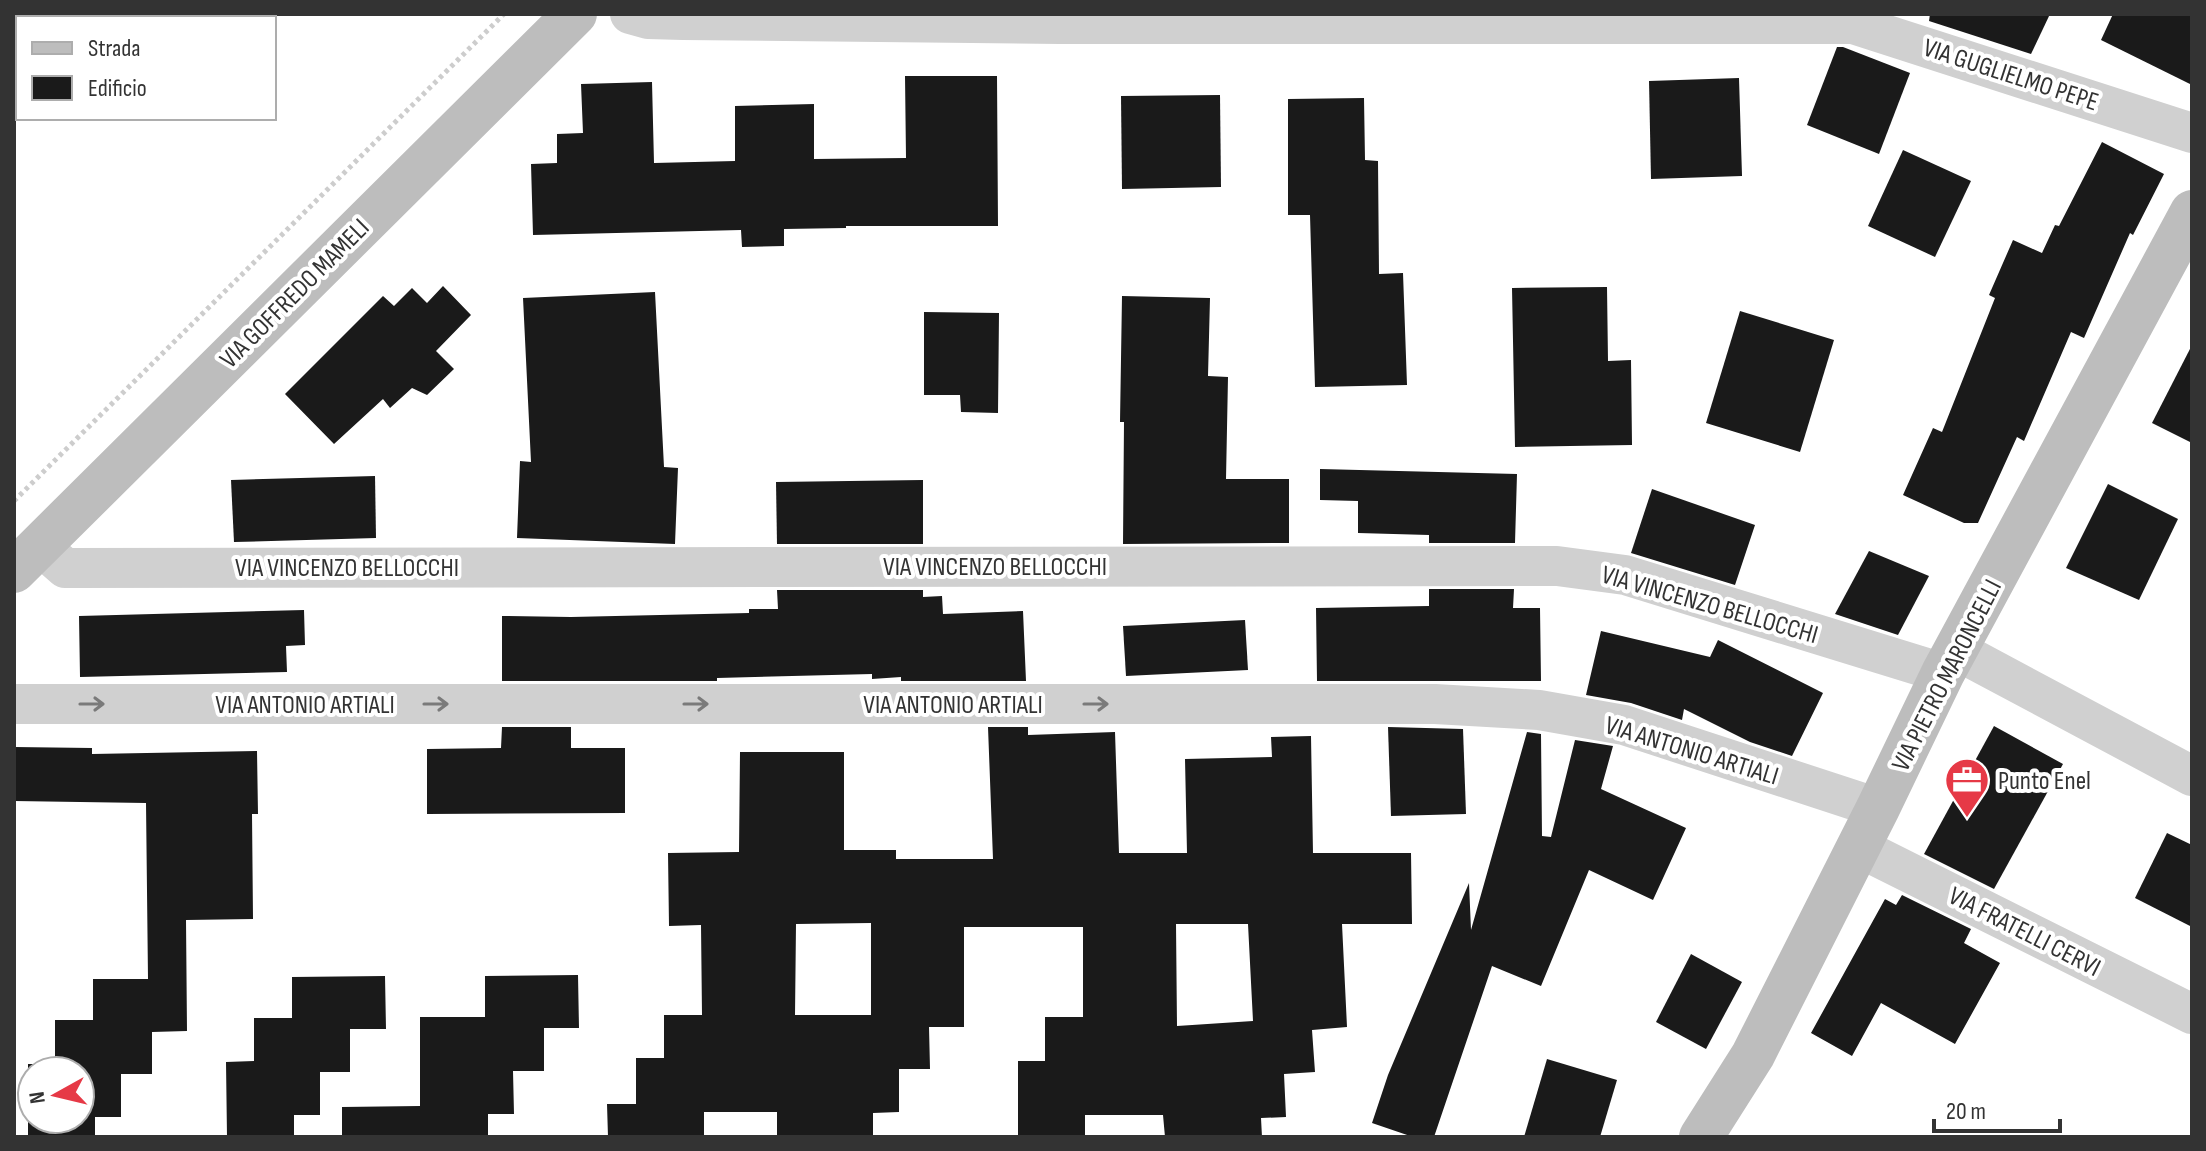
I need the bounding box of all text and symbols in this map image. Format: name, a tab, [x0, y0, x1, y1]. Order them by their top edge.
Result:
legend	[16, 16, 276, 120]
street label: VIA GUGLIELMO PEPE	[1919, 33, 2102, 118]
text: Strada	[88, 34, 141, 63]
text: Edificio	[88, 74, 147, 103]
street label: VIA GOFFREDO MAMELI	[214, 213, 376, 375]
street label: VIA VINCENZO BELLOCCHI	[883, 552, 1107, 583]
street label: VIA VINCENZO BELLOCCHI	[235, 553, 459, 584]
street label: VIA VINCENZO BELLOCCHI	[1598, 560, 1821, 651]
street label: VIA PIETRO MARONCELLI	[1886, 575, 2009, 777]
street label: VIA ANTONIO ARTIALI	[215, 690, 395, 721]
street label: VIA ANTONIO ARTIALI	[863, 690, 1043, 721]
one-way arrow	[78, 696, 105, 712]
one-way arrow	[422, 696, 449, 712]
one-way arrow	[682, 696, 709, 712]
one-way arrow	[1082, 696, 1109, 712]
street label: VIA ANTONIO ARTIALI	[1601, 710, 1782, 793]
office icon: Punto Enel	[1943, 756, 1991, 819]
place label: Punto Enel	[1998, 766, 2091, 797]
street label: VIA FRATELLI CERVI	[1943, 881, 2105, 984]
north arrow	[16, 1055, 96, 1135]
scale bar	[1934, 1083, 2060, 1133]
text: N	[23, 1090, 52, 1105]
text: 20 m	[1946, 1097, 1986, 1126]

